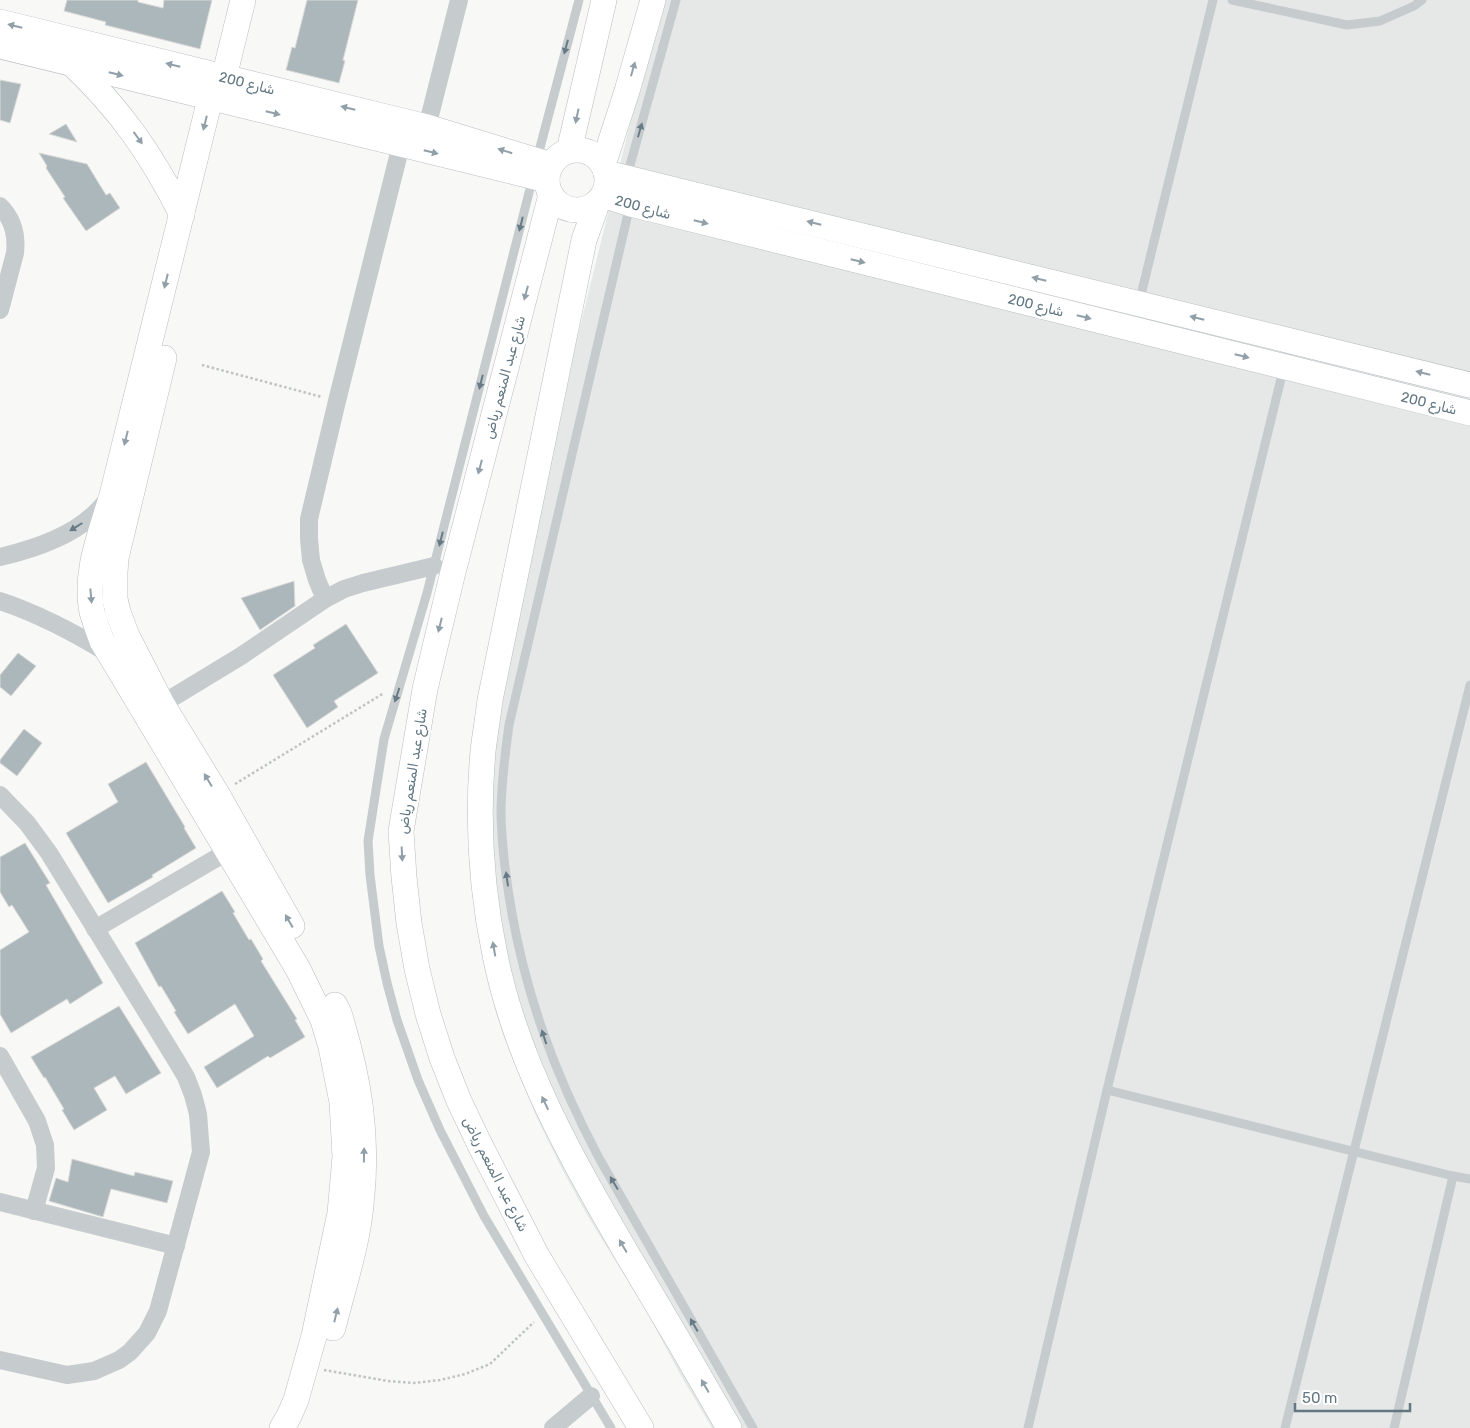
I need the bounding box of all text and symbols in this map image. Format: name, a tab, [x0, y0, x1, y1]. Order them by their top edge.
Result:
one-way arrow	[8, 22, 23, 30]
one-way arrow	[562, 40, 570, 55]
one-way arrow	[166, 61, 181, 69]
one-way arrow	[629, 61, 637, 76]
street label: شارع 200	[217, 68, 277, 101]
one-way arrow	[108, 70, 123, 78]
one-way arrow	[340, 104, 355, 112]
one-way arrow	[573, 108, 581, 123]
one-way arrow	[266, 109, 281, 117]
one-way arrow	[201, 115, 209, 130]
one-way arrow	[636, 122, 644, 137]
one-way arrow	[133, 132, 143, 145]
one-way arrow	[497, 146, 512, 154]
one-way arrow	[423, 148, 438, 156]
street label: شارع 200	[612, 192, 673, 225]
one-way arrow	[517, 217, 525, 232]
one-way arrow	[693, 218, 708, 226]
one-way arrow	[806, 219, 821, 227]
one-way arrow	[851, 257, 866, 265]
one-way arrow	[162, 273, 170, 288]
one-way arrow	[1032, 275, 1047, 283]
one-way arrow	[522, 286, 530, 301]
street label: شارع 200	[1006, 290, 1066, 323]
one-way arrow	[1076, 313, 1091, 321]
street label: شارع عبد المنعم رياض	[480, 314, 531, 441]
one-way arrow	[1189, 314, 1204, 322]
one-way arrow	[1234, 353, 1249, 361]
one-way arrow	[1415, 369, 1430, 377]
one-way arrow	[477, 374, 485, 389]
street label: شارع 200	[1399, 388, 1459, 421]
one-way arrow	[122, 431, 130, 446]
one-way arrow	[476, 460, 484, 475]
one-way arrow	[69, 522, 82, 532]
one-way arrow	[436, 531, 444, 546]
one-way arrow	[87, 588, 95, 604]
one-way arrow	[436, 617, 444, 632]
one-way arrow	[392, 688, 400, 703]
street label: شارع عبد المنعم رياض	[394, 707, 433, 835]
one-way arrow	[204, 773, 213, 786]
one-way arrow	[399, 846, 407, 862]
one-way arrow	[502, 871, 510, 887]
one-way arrow	[285, 913, 293, 928]
one-way arrow	[489, 941, 497, 957]
one-way arrow	[540, 1029, 548, 1044]
one-way arrow	[541, 1096, 549, 1110]
street label: شارع عبد المنعم رياض	[457, 1114, 532, 1236]
one-way arrow	[360, 1147, 368, 1163]
one-way arrow	[609, 1177, 618, 1190]
one-way arrow	[618, 1239, 627, 1252]
one-way arrow	[332, 1307, 340, 1322]
one-way arrow	[690, 1318, 699, 1331]
one-way arrow	[700, 1379, 709, 1392]
scale bar	[1295, 1380, 1410, 1412]
text: 50 m	[1302, 1389, 1337, 1407]

